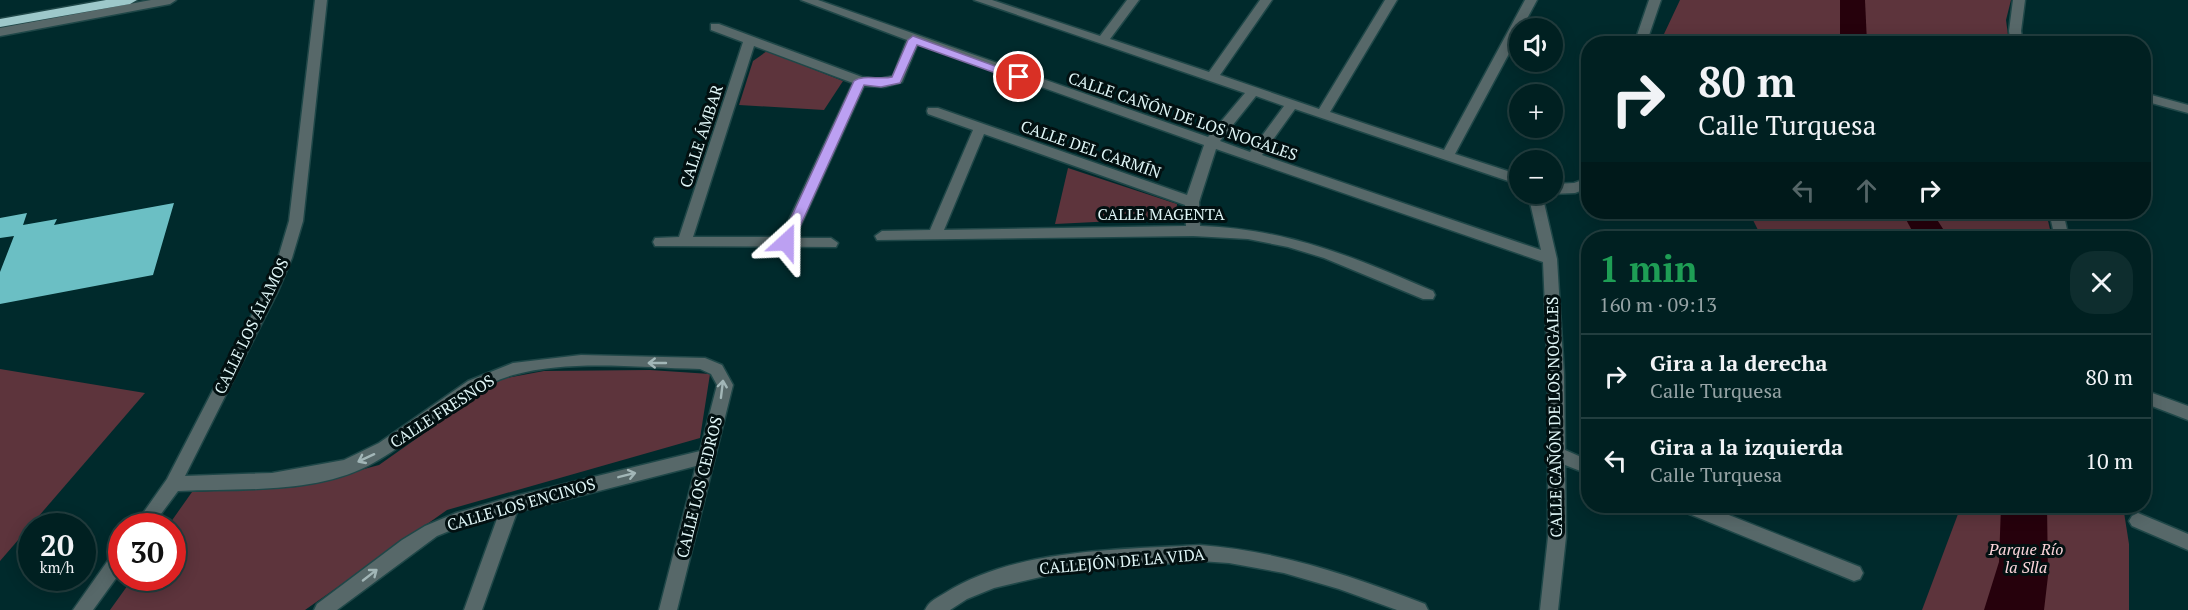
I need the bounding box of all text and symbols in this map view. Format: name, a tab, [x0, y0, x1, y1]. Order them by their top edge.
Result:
map controls	[1509, 18, 1563, 204]
button: sound	[1509, 18, 1563, 72]
pin	[993, 51, 1044, 102]
text: 80 m	[1698, 53, 1796, 109]
icon: arrive	[1002, 60, 1035, 93]
icon: right	[1599, 60, 1677, 138]
street label: CALLE CAÑÓN DE LOS NOGALES	[1065, 66, 1301, 166]
street label: CALLE ÁMBAR	[674, 81, 728, 190]
button: +	[1509, 84, 1563, 138]
text: Calle Turquesa	[1698, 107, 1876, 143]
street label: CALLE DEL CARMÍN	[1018, 115, 1164, 183]
button: −	[1509, 150, 1563, 204]
icon: left	[1787, 174, 1820, 207]
icon: ahead	[1850, 174, 1883, 207]
icon: right	[1913, 174, 1946, 207]
street label: CALLE MAGENTA	[1097, 203, 1225, 225]
position arrow	[754, 210, 818, 274]
text: 1 min	[1599, 245, 1697, 292]
button: close	[2070, 251, 2133, 314]
street label: CALLE LOS ÁLAMOS	[208, 254, 294, 398]
text: 160 m · 09:13	[1599, 291, 1717, 318]
street label: CALLE CAÑÓN DE LOS NOGALES	[1541, 296, 1567, 538]
text: Gira a la derecha	[1650, 348, 1828, 377]
one-way arrow	[647, 357, 667, 369]
icon: right	[1599, 360, 1632, 393]
text: 80 m	[2085, 362, 2133, 391]
street label: CALLE FRESNOS	[385, 369, 499, 453]
text: Calle Turquesa	[1650, 377, 1782, 404]
one-way arrow	[717, 380, 728, 399]
street label: CALLE LOS CEDROS	[671, 414, 727, 560]
text: Gira a la izquierda	[1650, 432, 1843, 461]
icon: left	[1599, 444, 1632, 477]
text: 10 m	[2085, 446, 2133, 475]
one-way arrow	[357, 452, 375, 464]
text: Calle Turquesa	[1650, 461, 1782, 488]
one-way arrow	[617, 469, 636, 481]
street label: CALLE LOS ENCINOS	[444, 472, 598, 536]
speed limit sign: 30	[108, 513, 186, 591]
text: 20	[40, 525, 74, 565]
park label: Parque Río la Slla	[1988, 538, 2063, 578]
street label: CALLEJÓN DE LA VIDA	[1038, 543, 1206, 579]
text: km/h	[40, 557, 74, 577]
one-way arrow	[362, 568, 378, 581]

